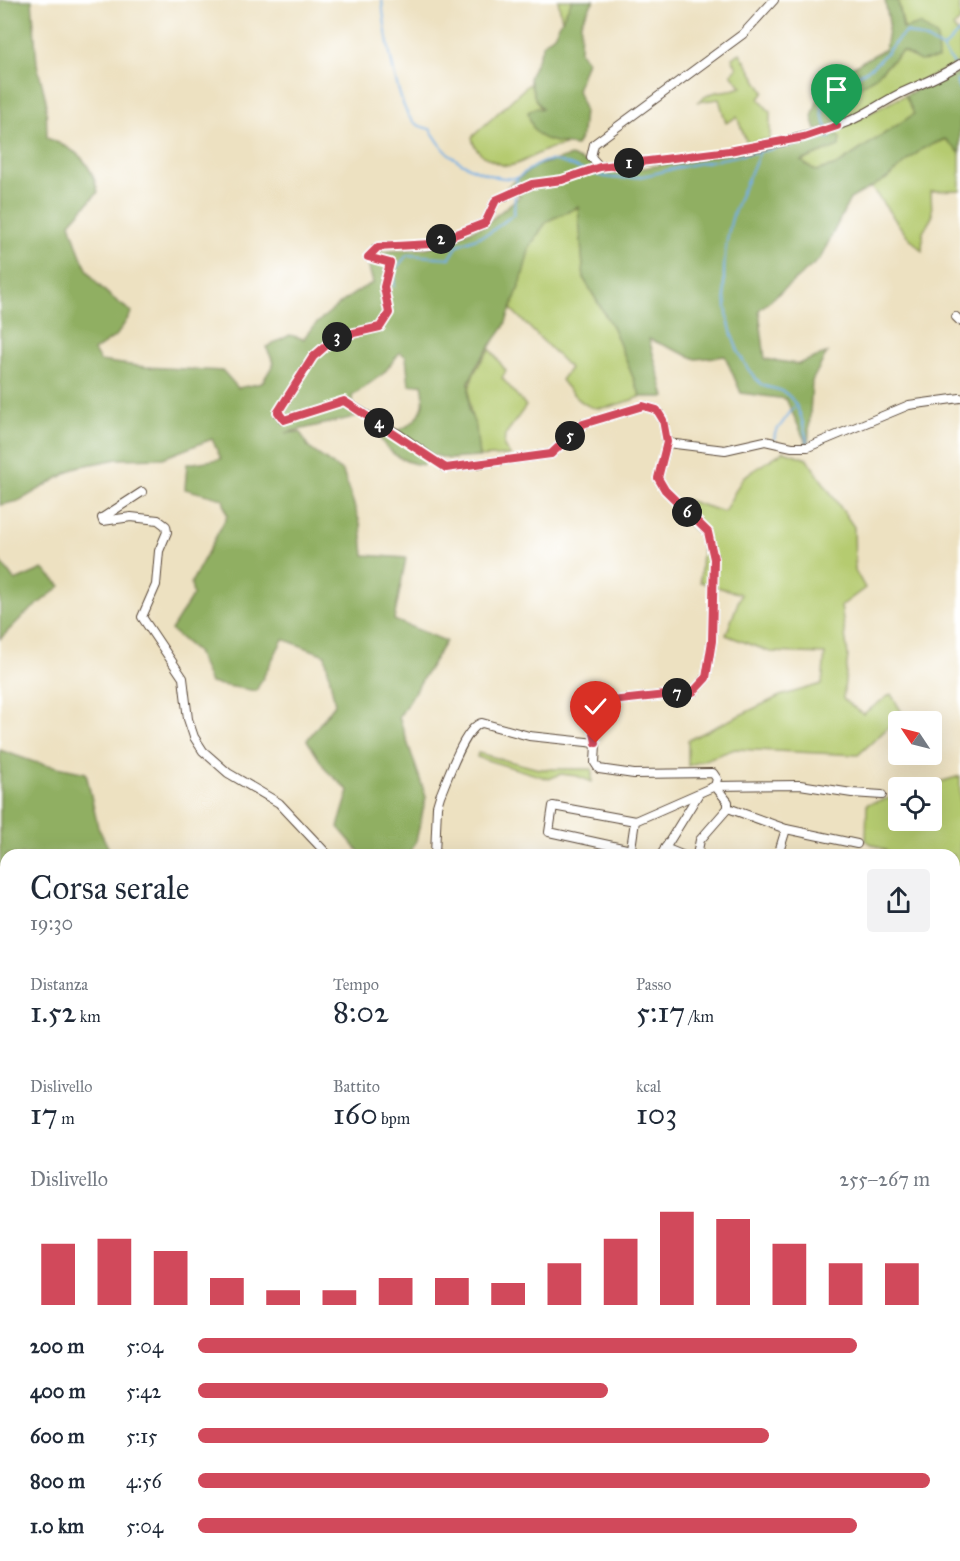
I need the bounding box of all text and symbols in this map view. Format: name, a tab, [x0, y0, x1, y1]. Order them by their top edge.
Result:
pin	[811, 64, 862, 126]
icon: arrive	[820, 73, 853, 106]
pin: 1	[614, 148, 644, 178]
text: 1	[626, 153, 632, 172]
pin: 2	[426, 224, 456, 254]
text: 2	[437, 229, 445, 248]
pin: 3	[322, 322, 352, 352]
text: 3	[334, 327, 340, 346]
pin: 4	[364, 408, 394, 438]
text: 4	[375, 413, 383, 432]
pin: 5	[555, 421, 585, 451]
text: 5	[566, 426, 574, 445]
pin: 6	[672, 497, 702, 527]
text: 6	[683, 502, 691, 521]
pin: 7	[662, 678, 692, 708]
pin	[570, 681, 621, 743]
text: 7	[673, 683, 681, 702]
icon: check	[579, 690, 612, 723]
north arrow	[888, 711, 942, 765]
map controls	[888, 711, 942, 831]
button: locate	[888, 777, 942, 831]
text: Corsa serale	[30, 868, 189, 908]
button: share	[867, 869, 930, 932]
text: 19:30	[30, 911, 73, 935]
text: Distanza	[30, 975, 88, 994]
text: Tempo	[333, 975, 379, 994]
text: Passo	[636, 975, 671, 994]
text: 1.52	[30, 994, 76, 1030]
text: 8:02	[333, 994, 389, 1030]
text: 5:17	[636, 994, 685, 1030]
text: km	[76, 1007, 101, 1026]
text: /km	[685, 1007, 714, 1026]
text: Dislivello	[30, 1077, 92, 1096]
text: Battito	[333, 1077, 380, 1096]
text: kcal	[636, 1077, 661, 1096]
text: 17	[30, 1096, 58, 1132]
text: 160	[333, 1096, 378, 1132]
text: 103	[636, 1096, 677, 1132]
text: m	[58, 1109, 75, 1128]
text: bpm	[378, 1109, 410, 1128]
text: Dislivello	[30, 1167, 108, 1191]
text: 255–267 m	[839, 1167, 930, 1191]
text: 200 m	[30, 1334, 84, 1358]
text: 5:04	[126, 1334, 163, 1358]
text: 400 m	[30, 1379, 86, 1403]
text: 5:42	[126, 1379, 161, 1403]
text: 600 m	[30, 1424, 85, 1448]
text: 5:15	[126, 1424, 157, 1448]
text: 800 m	[30, 1469, 85, 1493]
text: 4:56	[126, 1469, 162, 1493]
text: 1.0 km	[30, 1514, 84, 1538]
text: 5:04	[126, 1514, 163, 1538]

